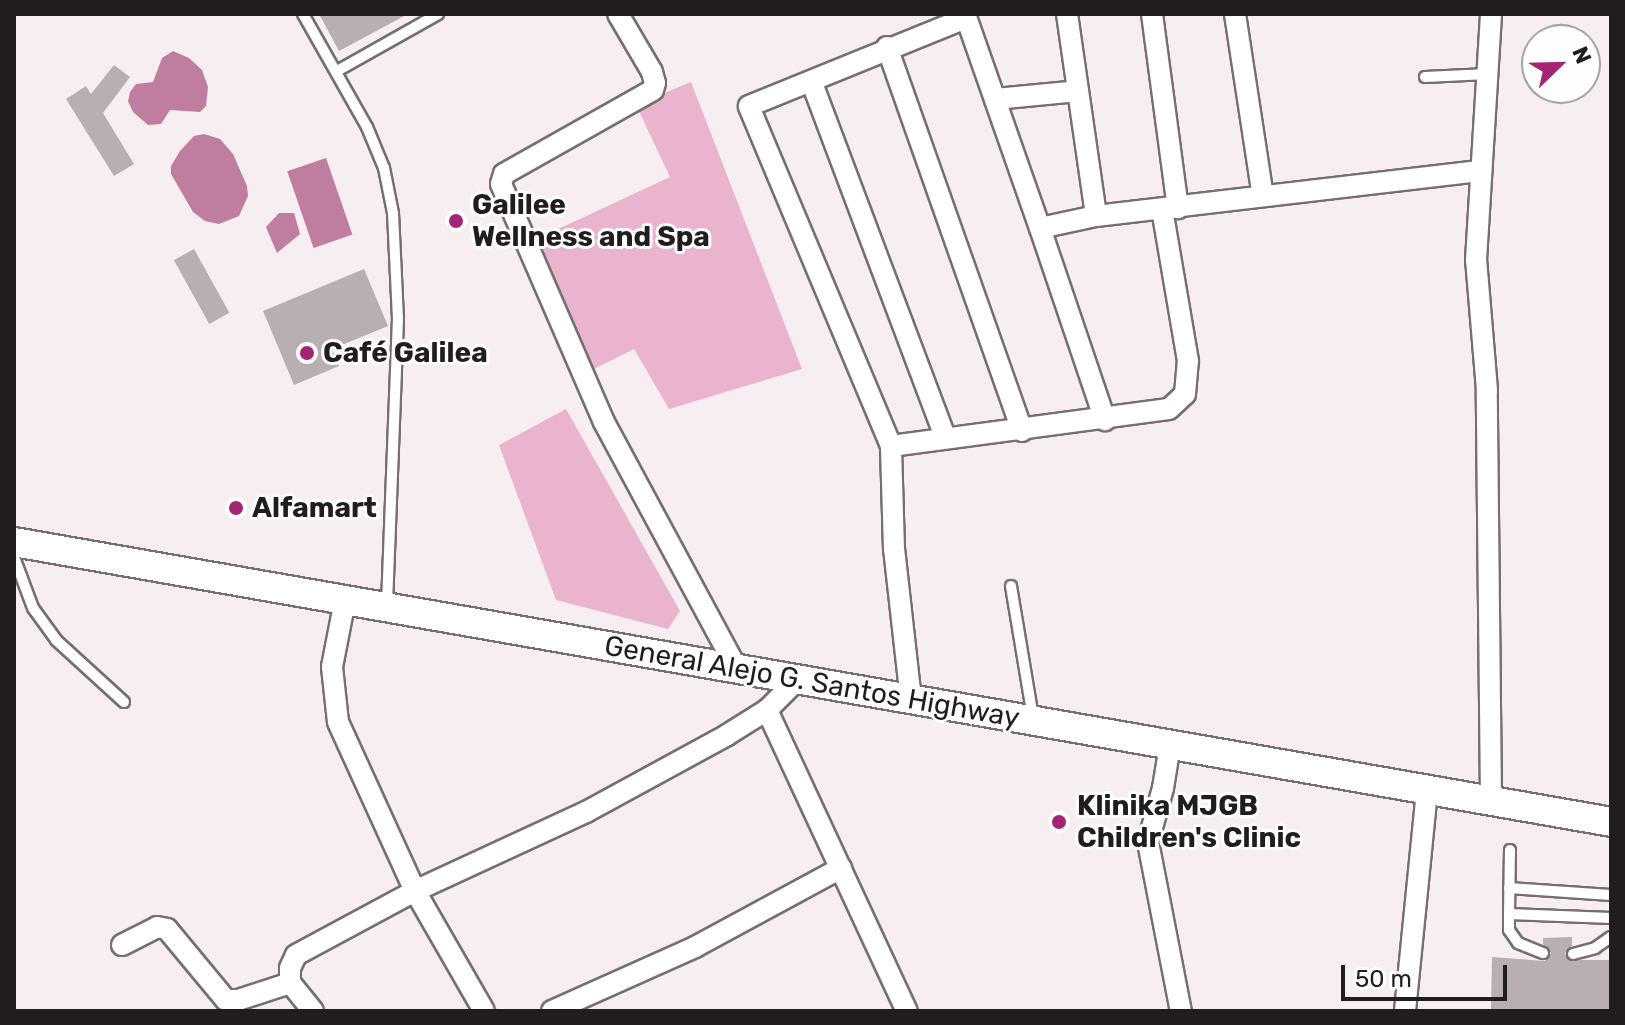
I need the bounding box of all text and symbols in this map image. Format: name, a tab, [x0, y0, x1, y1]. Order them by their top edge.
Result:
north arrow	[1521, 24, 1601, 104]
text: N	[1566, 43, 1597, 68]
place label: Galilee Wellness and Spa	[472, 188, 710, 254]
marker: Galilee Wellness and Spa	[447, 212, 465, 230]
place label: Café Galilea	[323, 336, 488, 370]
marker: Café Galilea	[298, 344, 316, 362]
place label: Alfamart	[252, 491, 377, 525]
marker: Alfamart	[227, 499, 245, 517]
street label: General Alejo G. Santos Highway	[602, 629, 1022, 735]
place label: Klinika MJGB Children's Clinic	[1077, 789, 1301, 855]
marker: Klinika MJGB Children's Clinic	[1048, 811, 1070, 833]
scale bar	[1345, 949, 1511, 999]
text: 50 m	[1355, 965, 1412, 993]

